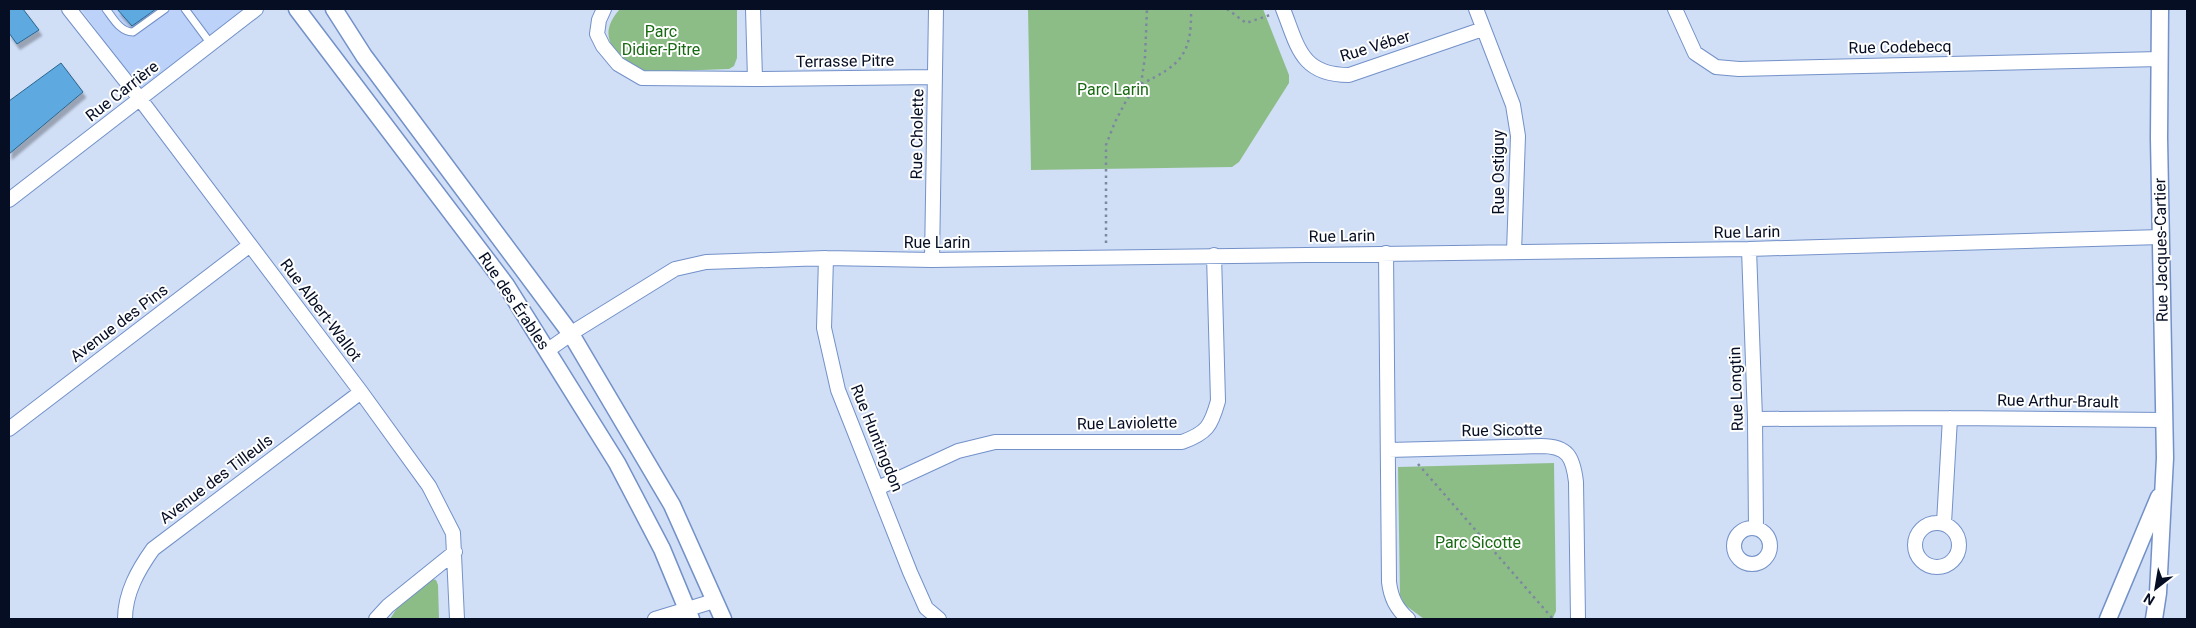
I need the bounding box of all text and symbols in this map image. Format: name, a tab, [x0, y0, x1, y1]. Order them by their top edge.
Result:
park label: Parc Didier-Pitre	[622, 22, 700, 59]
street label: Rue Véber	[1338, 26, 1413, 66]
street label: Rue Codebecq	[1848, 37, 1952, 57]
street label: Terrasse Pitre	[796, 51, 894, 71]
street label: Rue Carrière	[82, 57, 162, 125]
park label: Parc Larin	[1077, 80, 1149, 99]
street label: Rue Cholette	[907, 88, 927, 180]
street label: Rue Ostiguy	[1489, 129, 1508, 214]
street label: Rue Jacques-Cartier	[2150, 177, 2172, 322]
street label: Rue Larin	[1714, 222, 1780, 242]
street label: Rue Larin	[1309, 226, 1375, 246]
street label: Rue Larin	[904, 233, 970, 252]
street label: Rue des Érables	[474, 249, 554, 353]
street label: Rue Albert-Wallot	[276, 255, 366, 365]
street label: Avenue des Pins	[67, 280, 171, 366]
street label: Rue Longtin	[1725, 346, 1747, 432]
street label: Rue Huntingdon	[847, 382, 907, 494]
street label: Rue Arthur-Brault	[1997, 390, 2119, 412]
street label: Rue Laviolette	[1077, 413, 1177, 433]
street label: Rue Sicotte	[1461, 420, 1543, 440]
street label: Avenue des Tilleuls	[156, 430, 276, 528]
park label: Parc Sicotte	[1435, 533, 1521, 552]
north arrow	[2131, 563, 2181, 613]
text: N	[2141, 590, 2158, 609]

